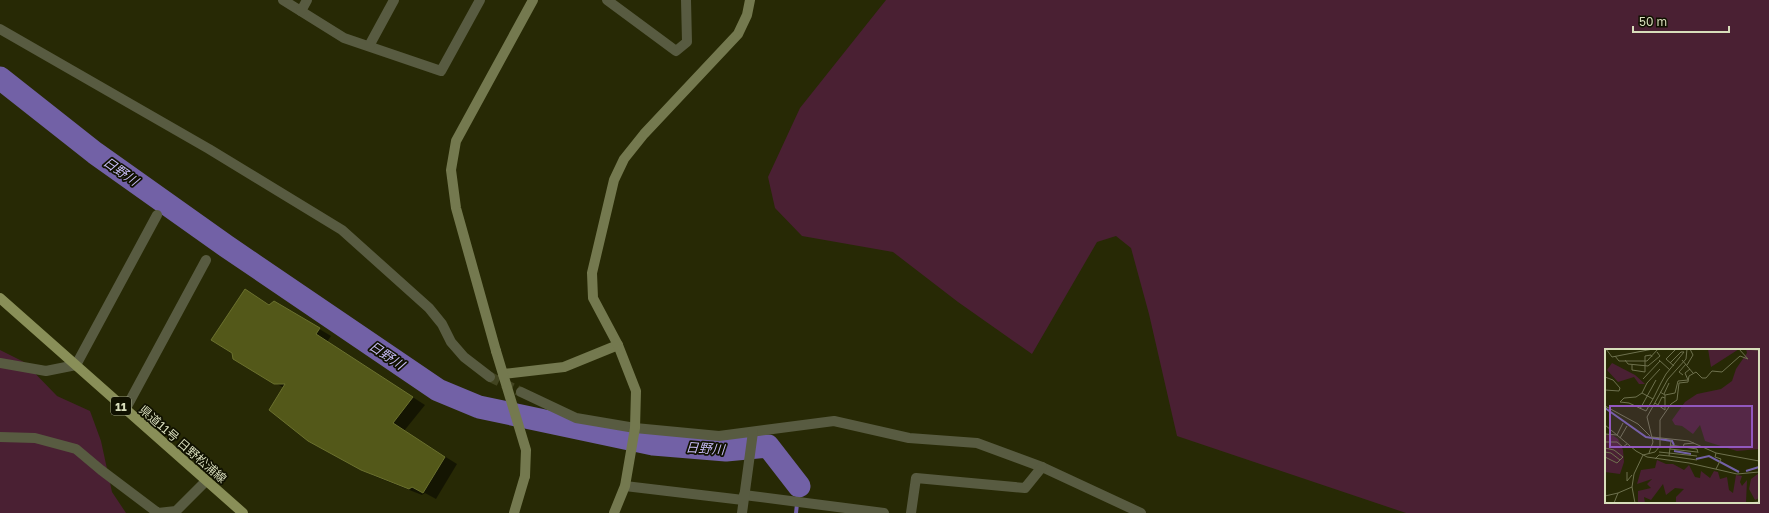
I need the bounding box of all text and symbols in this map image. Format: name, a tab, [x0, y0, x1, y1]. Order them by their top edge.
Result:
scale bar	[1633, 8, 1729, 34]
text: 50 m	[1639, 14, 1667, 29]
water label: 日野川	[100, 153, 143, 190]
water label: 日野川	[366, 337, 409, 374]
inset map	[1605, 349, 1759, 503]
road number: 11	[111, 397, 131, 415]
street label: 県道11号 日野松浦線	[136, 402, 230, 486]
water label: 日野川	[685, 439, 727, 457]

